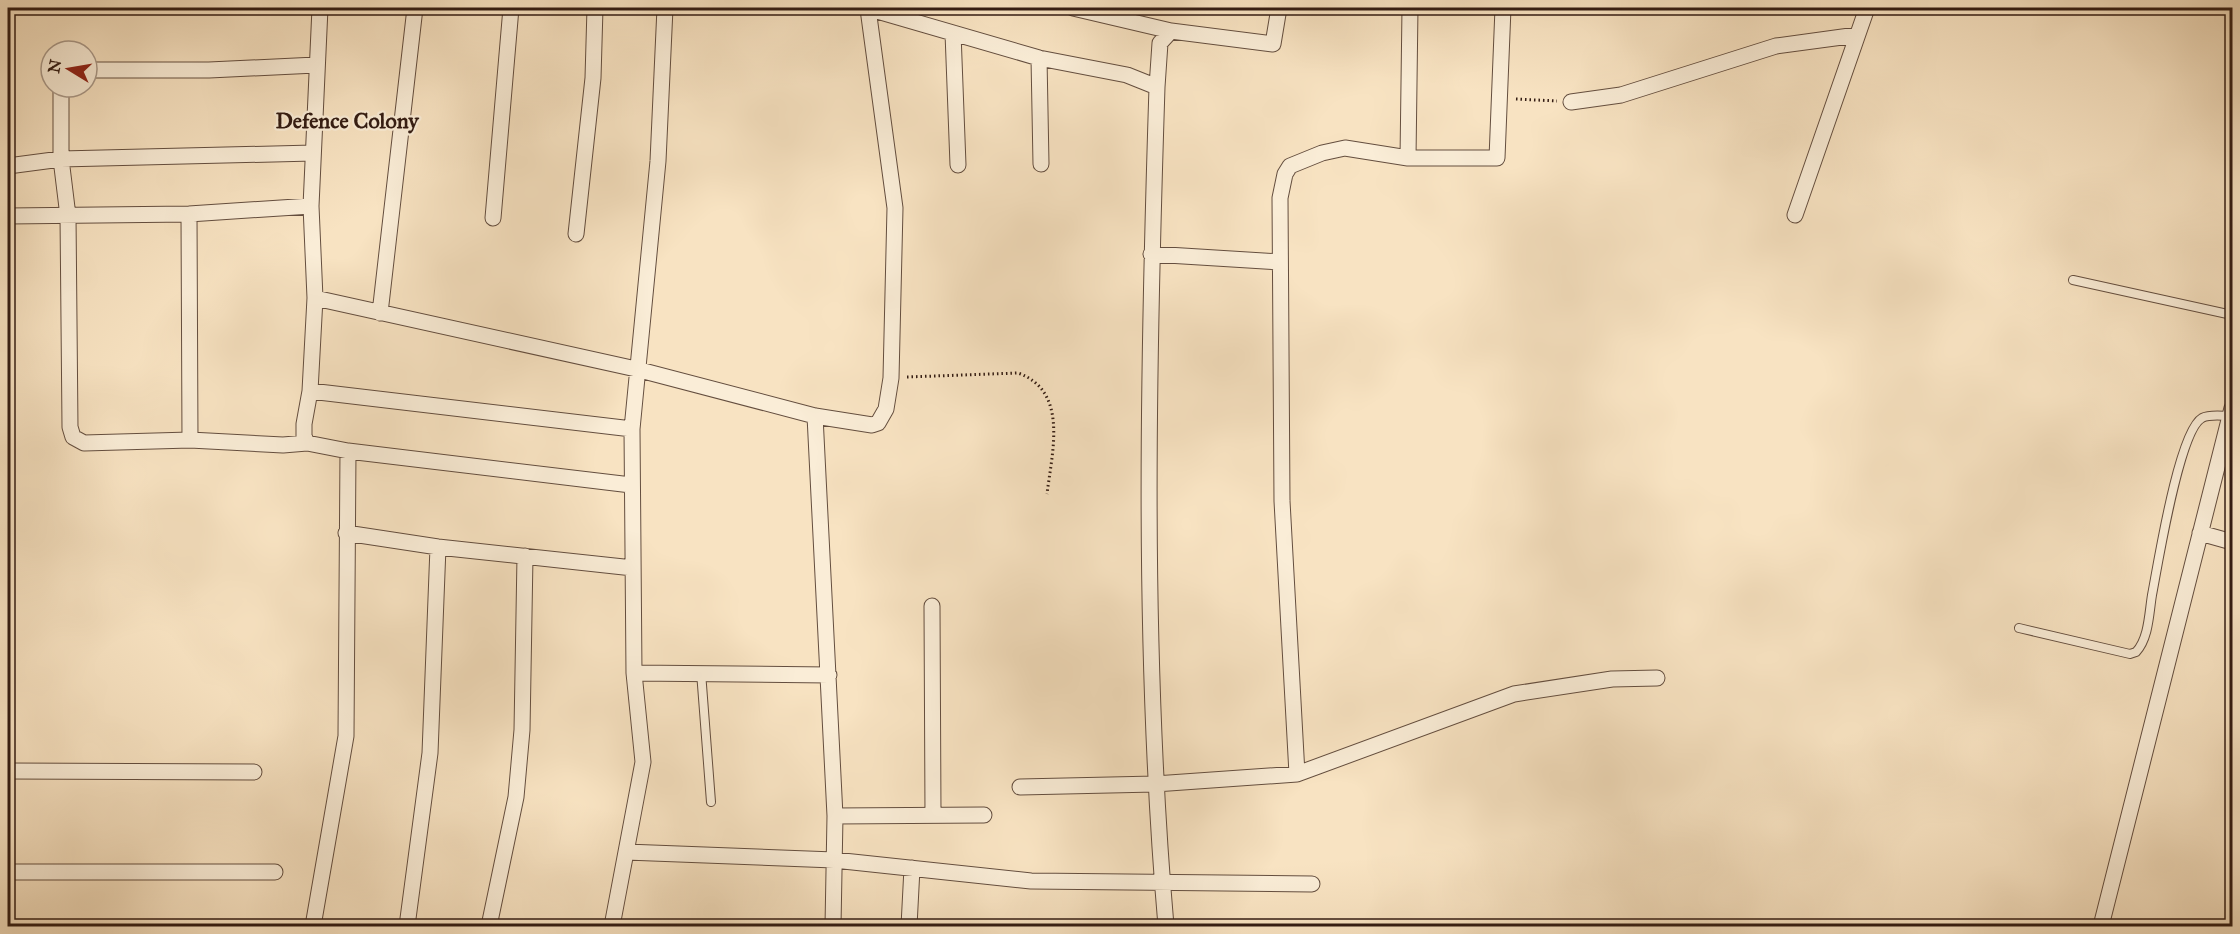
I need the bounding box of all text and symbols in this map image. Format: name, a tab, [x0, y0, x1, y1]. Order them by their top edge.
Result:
north arrow	[39, 39, 99, 99]
text: N	[44, 57, 65, 75]
district label: Defence Colony	[275, 107, 420, 134]

